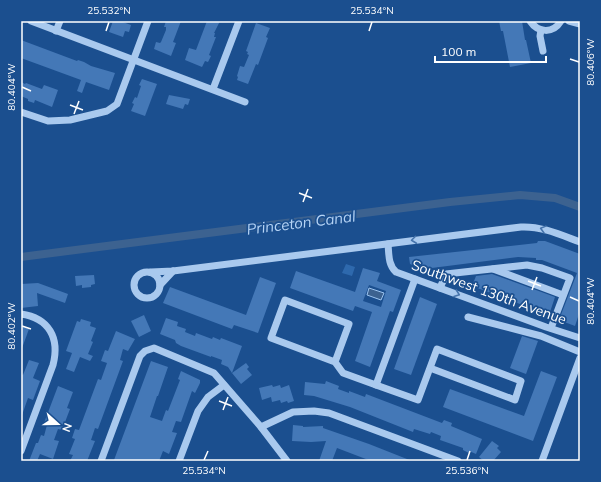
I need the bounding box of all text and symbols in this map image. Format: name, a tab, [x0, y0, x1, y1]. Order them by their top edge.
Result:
text: 25.532°N	[87, 4, 131, 17]
text: 25.534°N	[350, 4, 394, 17]
scale bar	[435, 38, 546, 64]
text: 80.406°W	[584, 38, 597, 86]
text: 100 m	[441, 44, 476, 59]
text: 80.404°W	[5, 63, 18, 111]
water label: Princeton Canal	[245, 206, 357, 239]
one-way arrow	[540, 225, 547, 234]
one-way arrow	[411, 236, 417, 245]
street label: Southwest 130th Avenue	[409, 256, 569, 328]
text: 80.404°W	[584, 277, 597, 325]
one-way arrow	[453, 290, 460, 298]
text: 80.402°W	[5, 302, 18, 350]
north arrow	[38, 404, 78, 444]
text: N	[59, 421, 75, 434]
text: 25.534°N	[182, 464, 226, 477]
text: 25.536°N	[445, 464, 489, 477]

